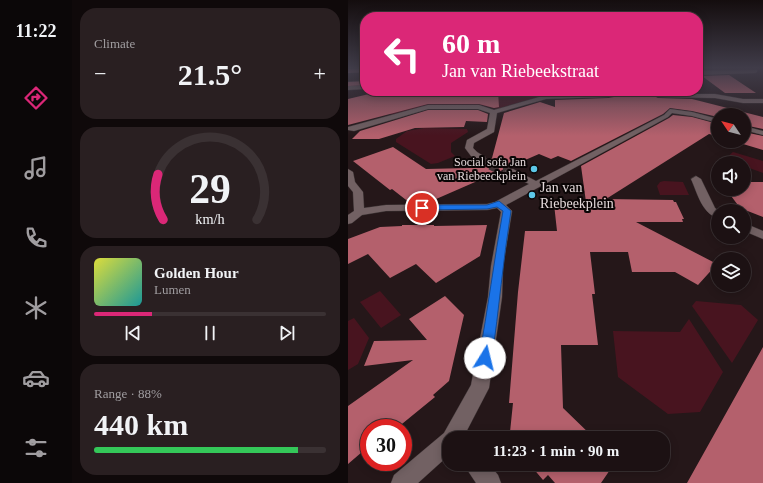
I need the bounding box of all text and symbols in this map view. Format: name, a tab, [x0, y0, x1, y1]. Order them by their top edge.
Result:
text: 11:22	[15, 21, 57, 41]
icon: left	[376, 28, 428, 80]
text: 60 m	[442, 28, 500, 59]
text: Climate	[94, 36, 135, 51]
text: 21.5°	[178, 58, 242, 91]
text: −	[94, 61, 106, 86]
text: +	[314, 61, 326, 86]
text: Jan van Riebeekstraat	[442, 61, 599, 81]
icon: directions	[22, 84, 50, 112]
north arrow	[711, 108, 751, 148]
map controls	[711, 108, 751, 292]
icon: music	[22, 154, 50, 182]
place label: Social sofa Jan van Riebeeckplein	[437, 155, 526, 183]
button: sound	[711, 156, 751, 196]
marker: Social sofa Jan van Riebeeckplein	[529, 164, 539, 174]
text: 29	[189, 166, 231, 212]
place label: Jan van Riebeekplein	[540, 180, 614, 211]
marker: Jan van Riebeekplein	[527, 190, 537, 200]
pin	[405, 191, 439, 225]
icon: arrive	[411, 197, 433, 219]
button: search	[711, 204, 751, 244]
text: km/h	[195, 211, 225, 227]
icon: phone	[22, 224, 50, 252]
button: layers	[711, 252, 751, 292]
text: Golden Hour	[154, 265, 239, 281]
text: Lumen	[154, 282, 191, 297]
icon: climate	[22, 294, 50, 322]
icon: previous	[122, 322, 144, 344]
icon: pause	[199, 322, 221, 344]
icon: next	[276, 322, 298, 344]
position arrow	[464, 337, 506, 379]
icon: car	[22, 364, 50, 392]
text: Range · 88%	[94, 386, 162, 401]
text: 440 km	[94, 408, 188, 441]
speed limit sign: 30	[360, 419, 412, 471]
icon: filters	[22, 434, 50, 462]
text: 11:23 · 1 min · 90 m	[493, 443, 619, 459]

